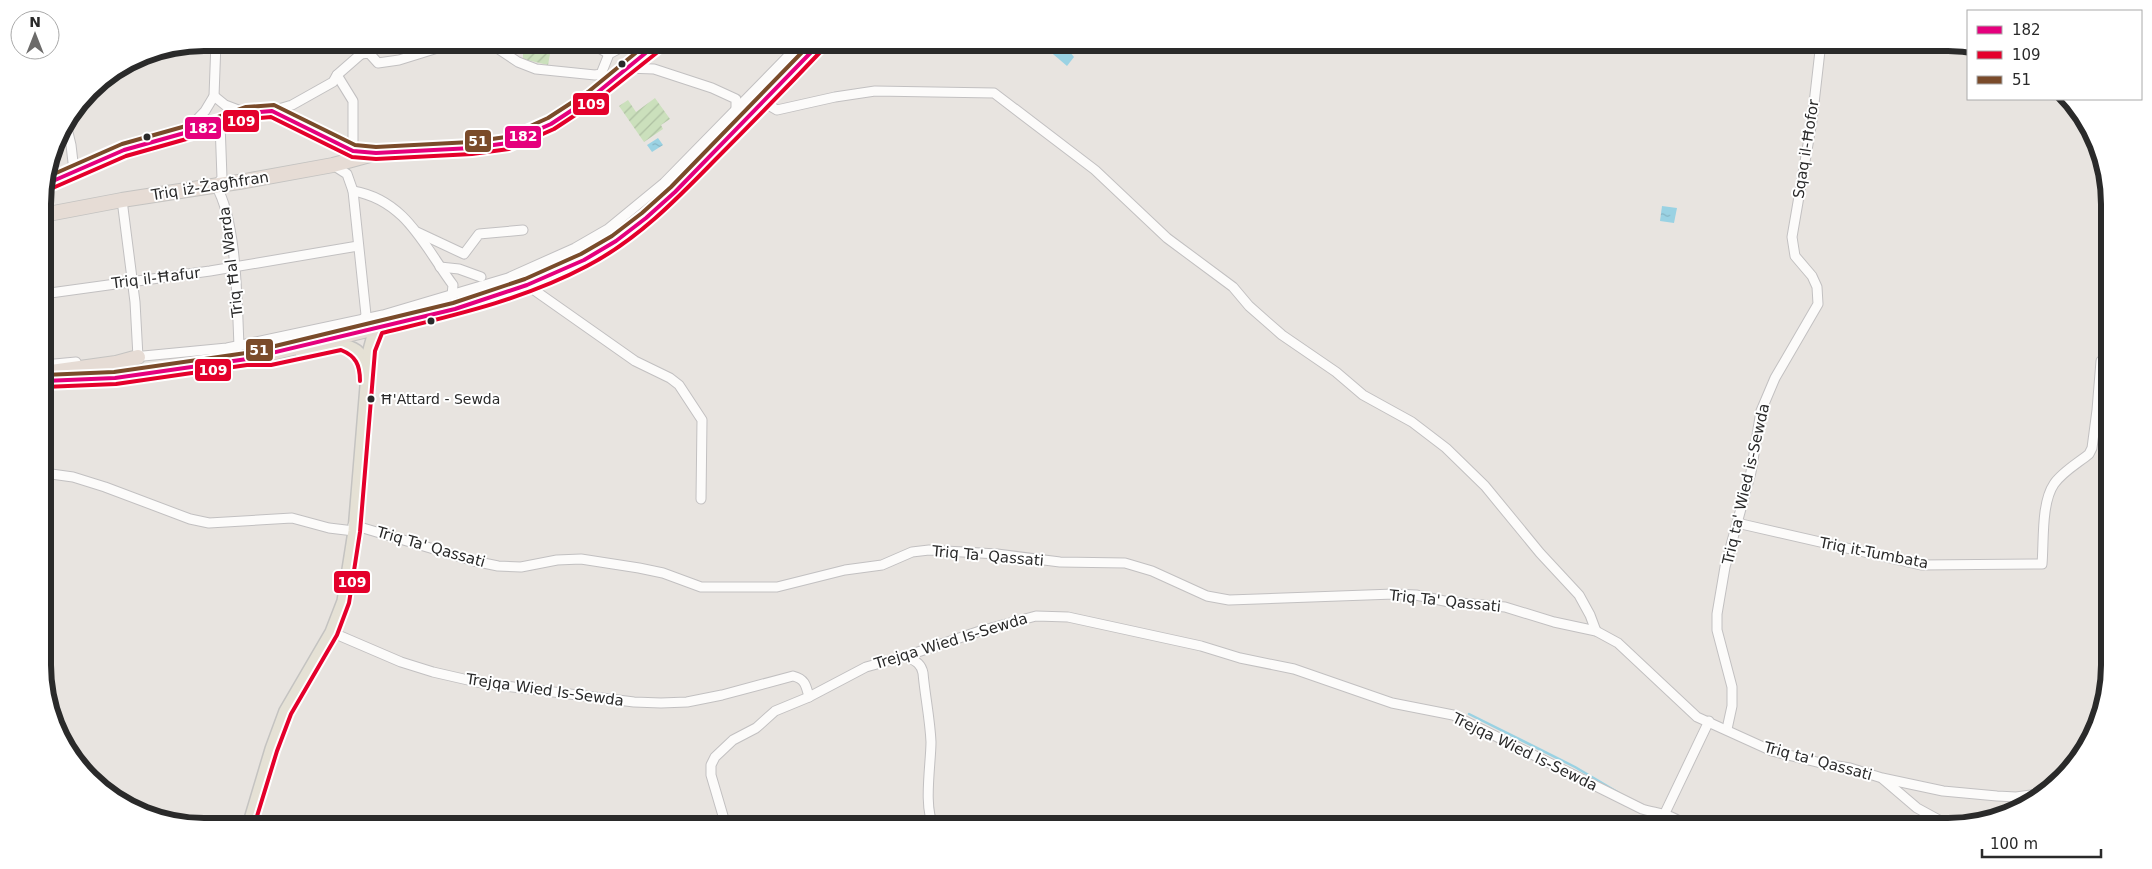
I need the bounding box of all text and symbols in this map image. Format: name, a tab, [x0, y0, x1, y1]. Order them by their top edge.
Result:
north arrow	[10, 10, 60, 60]
legend	[1967, 10, 2142, 100]
text: N	[29, 14, 41, 30]
text: 182	[2012, 21, 2041, 39]
text: 109	[2012, 46, 2041, 64]
unlabelled marker	[617, 59, 627, 69]
text: 51	[2012, 71, 2031, 89]
line badge: 109	[572, 92, 610, 116]
text: 109	[576, 96, 606, 112]
street label: Sqaq il-Ħofor	[1789, 97, 1823, 200]
line badge: 109	[222, 109, 260, 133]
text: 109	[226, 113, 256, 129]
line badge: 182	[184, 116, 222, 140]
text: 182	[188, 120, 218, 136]
line badge: 182	[504, 125, 542, 149]
text: 182	[508, 128, 538, 144]
line badge: 51	[464, 129, 492, 153]
unlabelled marker	[142, 132, 152, 142]
text: 51	[468, 133, 488, 149]
street label: Triq iż-Żagħfran	[149, 167, 270, 204]
street label: Triq Ħal Warda	[215, 206, 247, 319]
street label: Triq il-Ħafur	[110, 264, 202, 292]
unlabelled marker	[426, 316, 436, 326]
line badge: 51	[245, 338, 274, 362]
text: 51	[249, 342, 269, 358]
line badge: 109	[194, 358, 232, 382]
text: 109	[198, 362, 228, 378]
place label: Ħ'Attard - Sewda	[380, 391, 500, 407]
marker: Ħ'Attard - Sewda	[366, 394, 376, 404]
street label: Triq ta' Wied is-Sewda	[1718, 402, 1773, 567]
street label: Triq Ta' Qassati	[374, 523, 487, 571]
street label: Triq it-Tumbata	[1817, 533, 1930, 572]
street label: Triq Ta' Qassati	[930, 542, 1045, 570]
line badge: 109	[333, 570, 371, 594]
text: 109	[337, 574, 367, 590]
street label: Triq Ta' Qassati	[1387, 586, 1502, 616]
street label: Trejqa Wied Is-Sewda	[871, 609, 1030, 673]
street label: Trejqa Wied Is-Sewda	[464, 670, 625, 710]
street label: Trejqa Wied Is-Sewda	[1449, 709, 1601, 795]
street label: Triq ta' Qassati	[1761, 738, 1874, 784]
scale bar	[1982, 826, 2101, 858]
text: 100 m	[1990, 835, 2038, 853]

